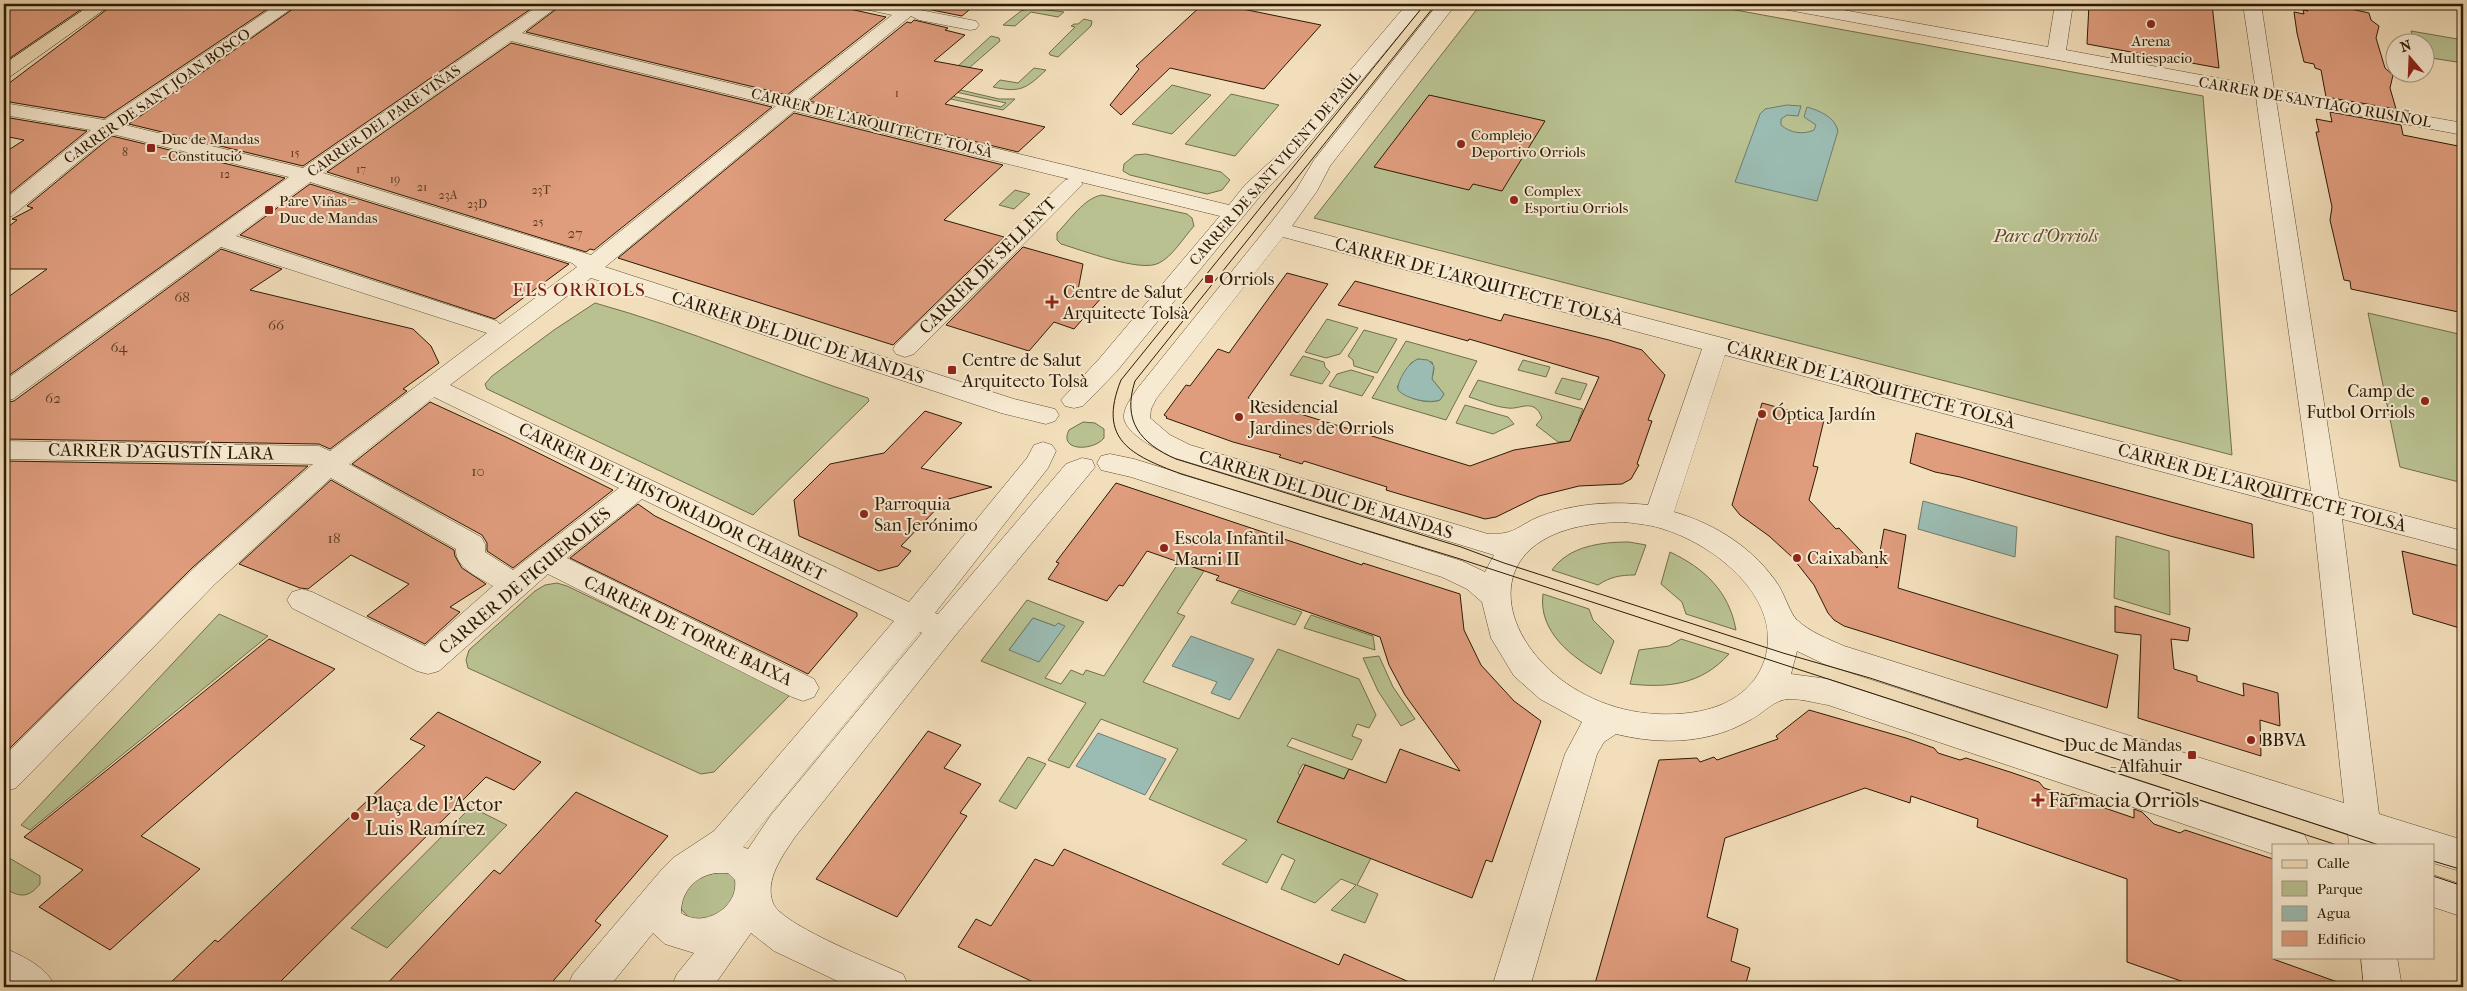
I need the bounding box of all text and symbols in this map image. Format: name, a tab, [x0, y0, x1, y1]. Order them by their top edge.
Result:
marker: Arena Multiespacio	[2145, 18, 2157, 30]
street label: CARRER DE SANT JOAN BOSCO	[60, 24, 254, 167]
place label: Arena Multiespacio	[2110, 32, 2193, 67]
north arrow	[2384, 32, 2434, 82]
text: N	[2398, 36, 2414, 56]
street label: CARRER DEL PARE VIÑAS	[304, 61, 464, 181]
street label: CARRER DE SANT VICENT DE PAÜL	[1185, 67, 1365, 269]
street label: CARRER DE SANTIAGO RUSIÑOL	[2197, 73, 2433, 131]
street label: CARRER DE L'ARQUITECTE TOLSÀ	[749, 84, 995, 162]
house number: 1	[895, 86, 899, 100]
place label: Complejo Deportivo Orriols	[1471, 126, 1586, 161]
place label: Duc de Mandas - Constitució	[161, 130, 260, 165]
marker: Complejo Deportivo Orriols	[1455, 138, 1467, 150]
marker: Duc de Mandas - Constitució	[145, 142, 157, 154]
house number: 8	[122, 145, 128, 159]
house number: 15	[290, 146, 300, 160]
house number: 17	[356, 162, 366, 176]
house number: 12	[220, 167, 230, 181]
house number: 19	[390, 172, 400, 186]
house number: 21	[417, 180, 427, 194]
place label: Complex Esportiu Orriols	[1524, 182, 1629, 217]
house number: 23T	[531, 183, 551, 197]
house number: 23A	[439, 188, 458, 202]
place label: Pare Viñas - Duc de Mandas	[279, 192, 378, 227]
street label: CARRER DE SELLENT	[915, 193, 1061, 339]
marker: Complex Esportiu Orriols	[1508, 194, 1520, 206]
house number: 23D	[467, 197, 487, 211]
marker: Pare Viñas - Duc de Mandas	[263, 204, 275, 216]
house number: 25	[532, 215, 544, 229]
house number: 27	[568, 224, 582, 242]
park label: Parc d'Orriols	[1993, 226, 2099, 247]
street label: CARRER DE L'ARQUITECTE TOLSÀ	[1332, 232, 1626, 331]
place label: Orriols	[1219, 269, 1275, 290]
marker: Orriols	[1203, 273, 1215, 285]
district label: ELS ORRIOLS	[512, 279, 646, 301]
place label: Centre de Salut Arquitecte Tolsà	[1062, 282, 1190, 324]
street label: CARRER DEL DUC DE MANDAS	[669, 287, 927, 389]
house number: 68	[174, 288, 190, 306]
marker: Centre de Salut Arquitecte Tolsà	[1045, 295, 1059, 309]
house number: 66	[268, 316, 285, 334]
street label: CARRER DE L'ARQUITECTE TOLSÀ	[1724, 335, 2018, 434]
house number: 64	[111, 338, 129, 356]
place label: Centre de Salut Arquitecto Tolsà	[961, 350, 1089, 392]
marker: Centre de Salut Arquitecto Tolsà	[946, 364, 958, 376]
place label: Camp de Futbol Orriols	[2306, 381, 2415, 423]
house number: 62	[45, 389, 61, 407]
marker: Camp de Futbol Orriols	[2419, 395, 2431, 407]
place label: Residencial Jardines de Orriols	[1247, 397, 1394, 439]
place label: Óptica Jardín	[1772, 402, 1876, 425]
marker: Óptica Jardín	[1756, 408, 1768, 420]
marker: Residencial Jardines de Orriols	[1233, 411, 1245, 423]
street label: CARRER DE L'HISTORIADOR CHABRET	[515, 418, 830, 586]
street label: CARRER DE L'ARQUITECTE TOLSÀ	[2115, 438, 2409, 537]
street label: CARRER D'AGUSTÍN LARA	[48, 439, 275, 464]
street label: CARRER DEL DUC DE MANDAS	[1196, 446, 1456, 544]
house number: 10	[471, 462, 485, 480]
place label: Parroquia San Jerónimo	[874, 494, 978, 536]
street label: CARRER DE FIGUEROLES	[435, 503, 615, 659]
marker: Parroquia San Jerónimo	[858, 508, 870, 520]
place label: Escola Infantil Marni II	[1174, 528, 1285, 570]
house number: 18	[328, 529, 340, 547]
marker: Escola Infantil Marni II	[1158, 542, 1170, 554]
place label: Caixabank	[1807, 548, 1889, 569]
marker: Caixabank	[1791, 552, 1803, 564]
street label: CARRER DE TORRE BAIXA	[580, 571, 796, 691]
place label: BBVA	[2261, 730, 2307, 751]
marker: BBVA	[2245, 734, 2257, 746]
place label: Duc de Mandas - Alfahuir	[2064, 735, 2182, 777]
marker: Duc de Mandas - Alfahuir	[2186, 749, 2198, 761]
place label: Farmacia Orriols	[2048, 788, 2199, 812]
place label: Plaça de l'Actor Luis Ramírez	[365, 792, 502, 840]
marker: Farmacia Orriols	[2032, 794, 2044, 806]
marker: Plaça de l'Actor Luis Ramírez	[349, 810, 361, 822]
legend	[2272, 844, 2434, 958]
text: Calle	[2317, 854, 2350, 872]
text: Parque	[2317, 880, 2363, 898]
text: Agua	[2316, 904, 2351, 922]
text: Edificio	[2317, 930, 2366, 948]

